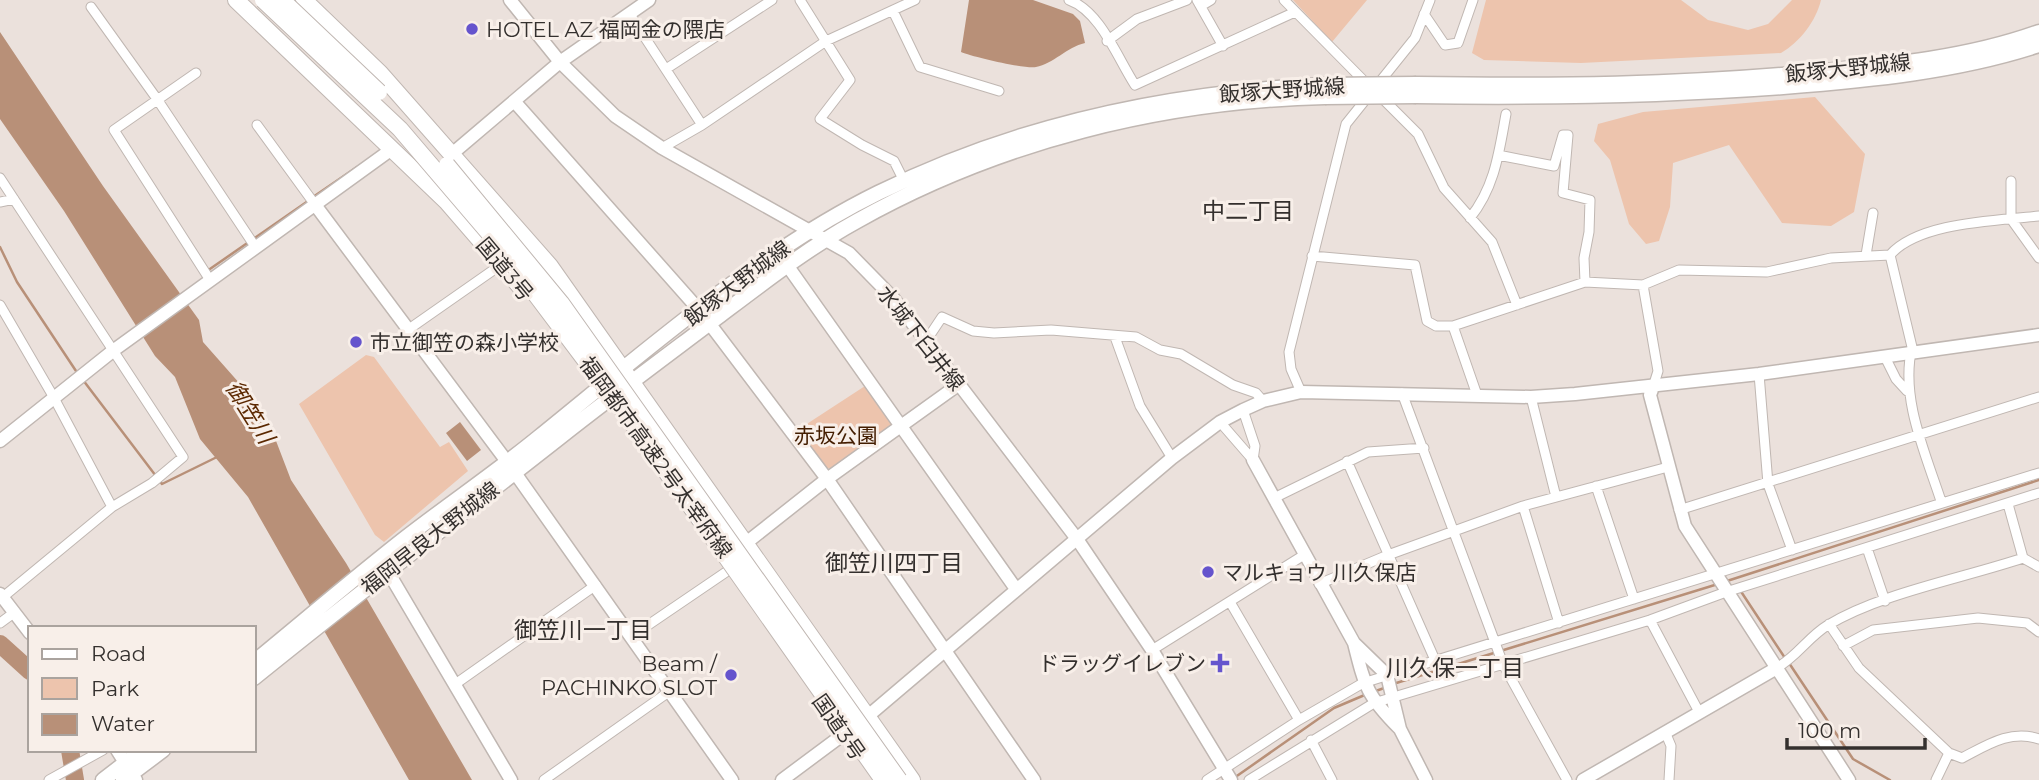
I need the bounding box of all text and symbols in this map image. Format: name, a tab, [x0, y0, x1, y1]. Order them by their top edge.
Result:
place label: HOTEL AZ 福岡金の隈店	[486, 17, 725, 42]
marker: HOTEL AZ 福岡金の隈店	[464, 21, 480, 37]
street label: 飯塚大野城線	[1784, 49, 1912, 87]
street label: 飯塚大野城線	[1218, 73, 1346, 107]
district label: 中二丁目	[1202, 197, 1294, 225]
street label: 国道3号	[471, 232, 539, 306]
street label: 飯塚大野城線	[679, 235, 795, 331]
street label: 水城下臼井線	[872, 281, 970, 395]
place label: 市立御笠の森小学校	[370, 330, 559, 355]
marker: 市立御笠の森小学校	[348, 334, 364, 350]
street label: 福岡都市高速2号太宰府線	[574, 351, 738, 563]
water label: 御笠川	[220, 375, 282, 451]
park label: 赤坂公園	[794, 423, 878, 448]
street label: 福岡早良大野城線	[356, 476, 504, 600]
district label: 御笠川四丁目	[825, 549, 963, 577]
place label: マルキョウ 川久保店	[1222, 560, 1417, 585]
marker: マルキョウ 川久保店	[1200, 564, 1216, 580]
district label: 御笠川一丁目	[514, 616, 652, 644]
legend	[28, 626, 256, 752]
text: Road	[91, 641, 146, 666]
place label: Beam / PACHINKO SLOT	[541, 651, 718, 700]
place label: ドラッグイレブン	[1038, 651, 1206, 676]
district label: 川久保一丁目	[1386, 654, 1524, 682]
marker: ドラッグイレブン	[1212, 655, 1228, 671]
marker: Beam / PACHINKO SLOT	[723, 667, 739, 683]
text: Park	[91, 676, 139, 701]
street label: 国道3号	[807, 689, 871, 765]
scale bar	[1787, 706, 1925, 750]
text: Water	[91, 711, 155, 736]
text: 100 m	[1798, 718, 1861, 743]

